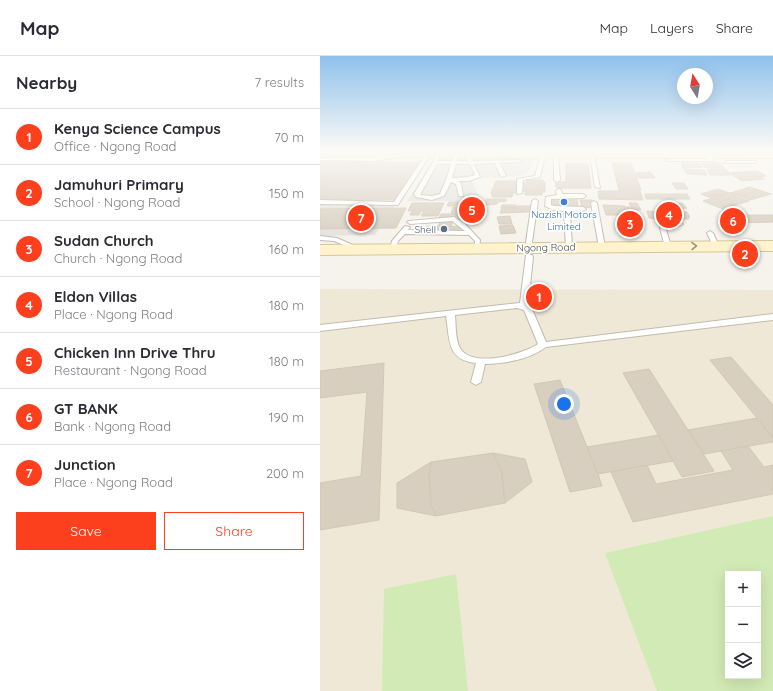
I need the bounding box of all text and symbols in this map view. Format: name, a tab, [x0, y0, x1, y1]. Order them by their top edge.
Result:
text: Map	[20, 16, 59, 40]
text: Map	[599, 19, 628, 37]
text: Layers	[650, 19, 694, 37]
text: Share	[716, 19, 753, 37]
north arrow	[677, 68, 713, 104]
text: Nearby	[16, 72, 77, 93]
text: 7 results	[255, 74, 304, 90]
text: Kenya Science Campus	[54, 119, 221, 138]
text: 1	[26, 129, 32, 145]
text: 70 m	[274, 129, 304, 145]
text: Office · Ngong Road	[54, 138, 176, 154]
text: Jamuhuri Primary	[54, 175, 184, 194]
text: 2	[25, 185, 33, 201]
text: 150 m	[269, 185, 304, 201]
text: School · Ngong Road	[54, 194, 180, 210]
pin: 5	[459, 195, 485, 225]
marker: Nazish Motors Limited	[559, 197, 569, 207]
pin: 4	[656, 200, 682, 230]
pin: 7	[348, 203, 374, 233]
pin: 6	[720, 206, 746, 236]
place label: Nazish Motors Limited	[531, 208, 597, 233]
pin: 3	[617, 209, 643, 239]
place label: Shell	[414, 223, 436, 236]
marker: Shell	[439, 224, 449, 234]
text: Sudan Church	[54, 231, 154, 250]
pin: 2	[732, 239, 758, 269]
street label: Ngong Road	[516, 240, 576, 255]
text: 3	[26, 241, 32, 257]
text: 160 m	[269, 241, 304, 257]
one-way arrow	[691, 242, 697, 251]
text: Church · Ngong Road	[54, 250, 182, 266]
pin: 1	[526, 282, 552, 312]
text: Eldon Villas	[54, 287, 137, 306]
text: 4	[25, 297, 33, 313]
text: 180 m	[269, 297, 304, 313]
text: Place · Ngong Road	[54, 306, 173, 322]
text: Chicken Inn Drive Thru	[54, 343, 216, 362]
text: 5	[25, 353, 33, 369]
text: 180 m	[269, 353, 304, 369]
text: Restaurant · Ngong Road	[54, 362, 207, 378]
your location	[554, 394, 574, 414]
text: GT BANK	[54, 399, 118, 418]
text: 6	[25, 409, 33, 425]
text: 190 m	[269, 409, 304, 425]
text: Bank · Ngong Road	[54, 418, 171, 434]
text: Junction	[54, 455, 116, 474]
text: 7	[25, 465, 33, 481]
text: 200 m	[266, 465, 304, 481]
text: Place · Ngong Road	[54, 474, 173, 490]
button: Save	[16, 512, 156, 550]
button: Share	[164, 512, 304, 550]
map controls	[725, 571, 761, 679]
button: +	[725, 571, 761, 607]
button: −	[725, 607, 761, 643]
button: layers	[725, 643, 761, 679]

